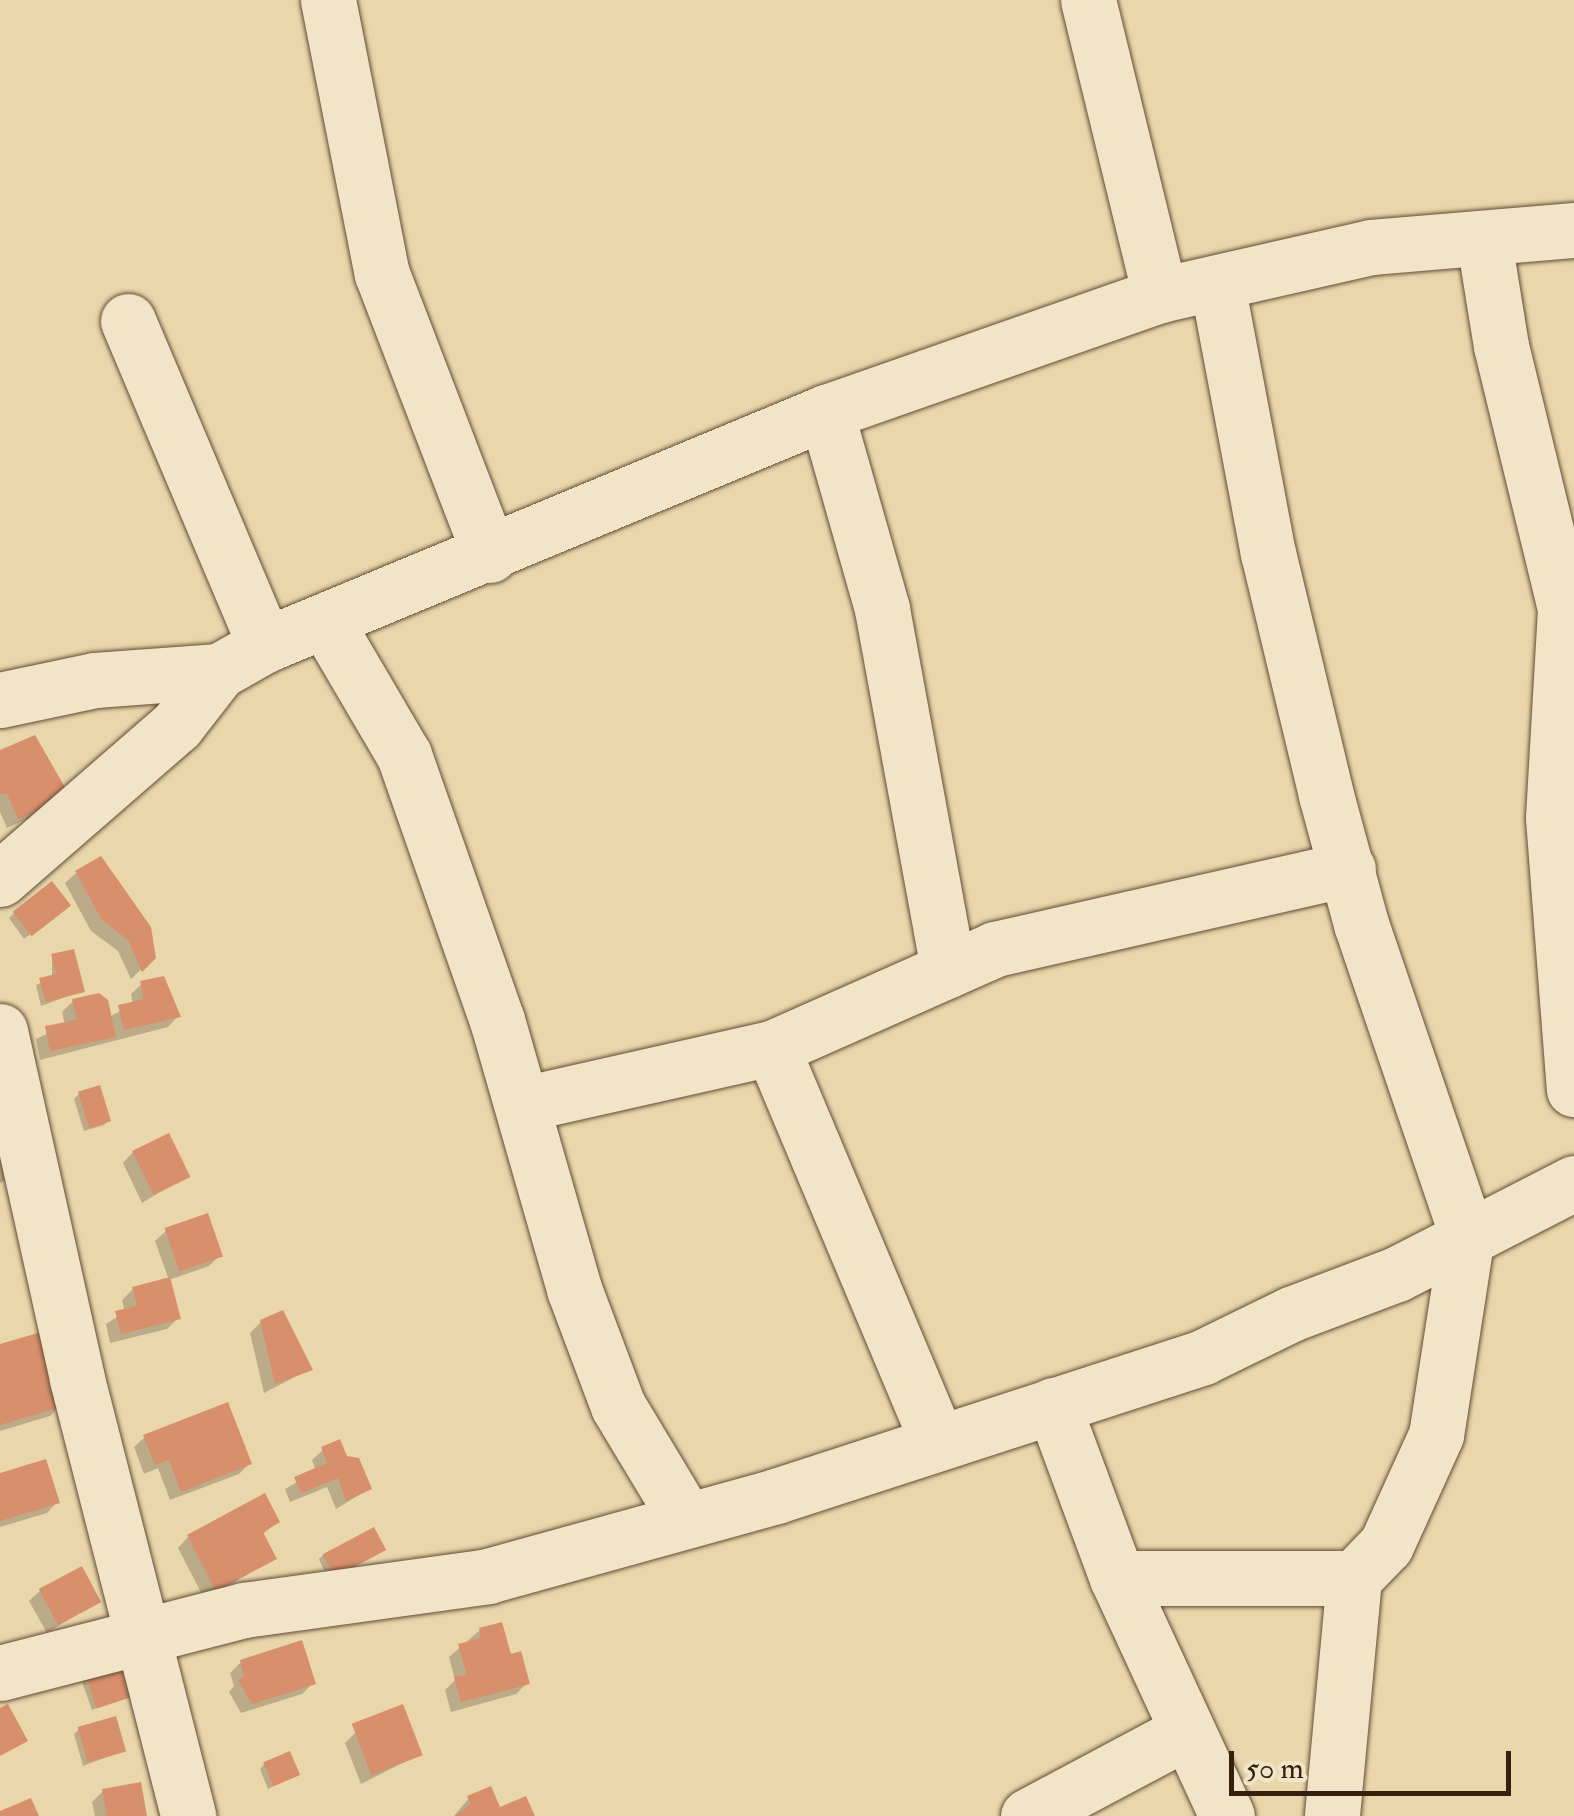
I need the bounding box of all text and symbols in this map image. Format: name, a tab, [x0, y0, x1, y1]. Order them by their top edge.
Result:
scale bar	[1234, 1731, 1516, 1793]
text: 50 m	[1246, 1750, 1304, 1787]

